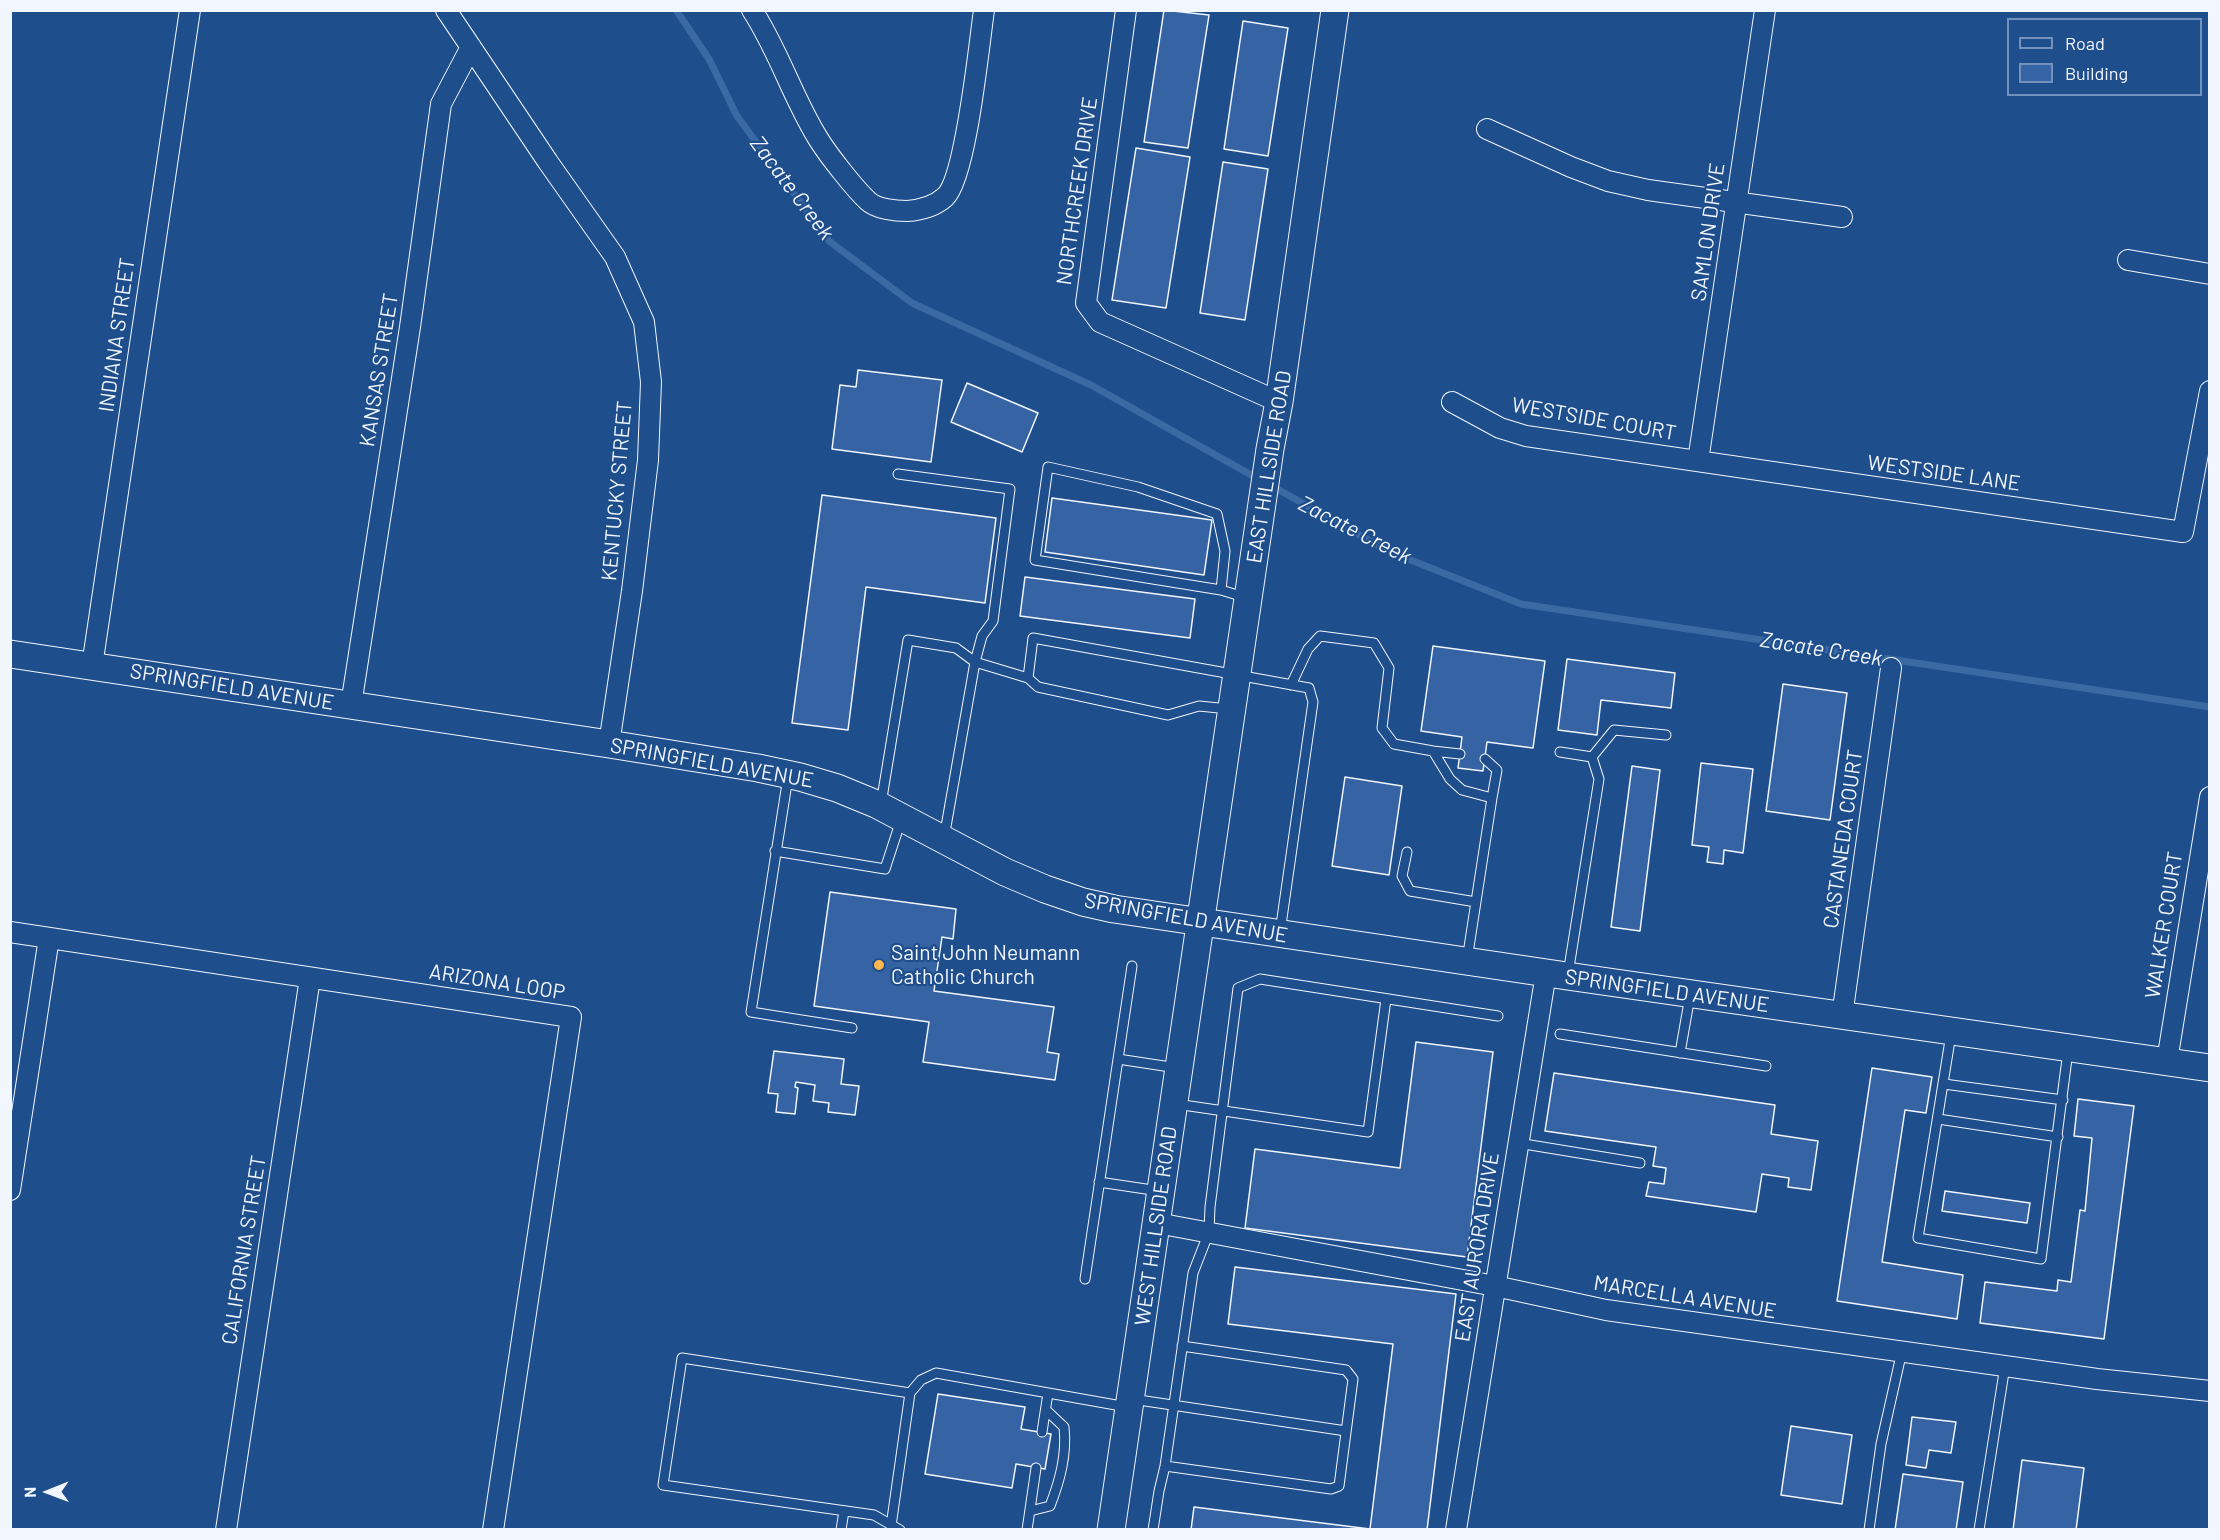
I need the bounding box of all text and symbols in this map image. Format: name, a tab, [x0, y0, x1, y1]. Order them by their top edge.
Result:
legend	[2007, 18, 2202, 96]
text: Road	[2065, 32, 2105, 54]
text: Building	[2065, 62, 2128, 84]
street label: NORTHCREEK DRIVE	[1051, 95, 1103, 287]
water label: Zacate Creek	[744, 131, 840, 245]
street label: SAMLON DRIVE	[1686, 161, 1730, 303]
street label: INDIANA STREET	[94, 256, 140, 414]
street label: KANSAS STREET	[354, 291, 404, 449]
street label: EAST HILLSIDE ROAD	[1241, 369, 1297, 565]
street label: WESTSIDE COURT	[1510, 392, 1678, 446]
street label: KENTUCKY STREET	[597, 400, 637, 582]
street label: WESTSIDE LANE	[1866, 450, 2022, 496]
water label: Zacate Creek	[1294, 490, 1416, 570]
water label: Zacate Creek	[1758, 626, 1884, 672]
street label: SPRINGFIELD AVENUE	[128, 658, 336, 716]
street label: SPRINGFIELD AVENUE	[608, 733, 816, 793]
street label: CASTANEDA COURT	[1818, 748, 1868, 930]
street label: WALKER COURT	[2140, 850, 2188, 1000]
street label: SPRINGFIELD AVENUE	[1082, 888, 1290, 948]
place label: Saint John Neumann Catholic Church	[891, 940, 1080, 990]
marker: Saint John Neumann Catholic Church	[872, 958, 886, 972]
street label: ARIZONA LOOP	[427, 959, 567, 1005]
street label: SPRINGFIELD AVENUE	[1563, 964, 1771, 1018]
street label: WEST HILLSIDE ROAD	[1130, 1125, 1182, 1327]
street label: EAST AURORA DRIVE	[1450, 1150, 1504, 1344]
street label: CALIFORNIA STREET	[217, 1154, 271, 1346]
street label: MARCELLA AVENUE	[1592, 1270, 1778, 1324]
north arrow	[18, 1462, 78, 1522]
text: N	[20, 1487, 39, 1498]

